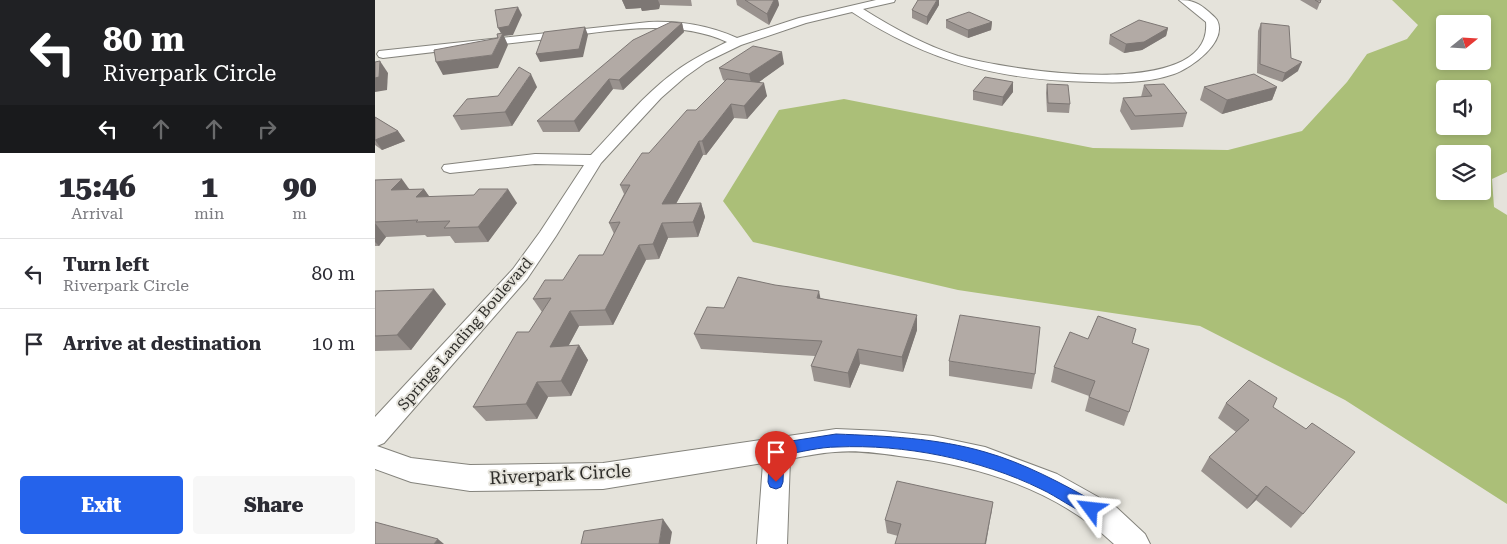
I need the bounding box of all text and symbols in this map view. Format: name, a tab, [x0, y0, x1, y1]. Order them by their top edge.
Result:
north arrow	[1436, 15, 1491, 70]
map controls	[1436, 15, 1491, 200]
text: 80 m	[103, 19, 185, 60]
icon: left	[20, 20, 85, 85]
text: Riverpark Circle	[103, 61, 276, 86]
button: sound	[1436, 80, 1491, 135]
icon: left	[94, 115, 122, 143]
icon: ahead	[147, 115, 175, 143]
icon: ahead	[200, 115, 228, 143]
icon: right	[253, 115, 281, 143]
button: layers	[1436, 145, 1491, 200]
text: 15:46	[59, 169, 136, 204]
text: 1	[201, 169, 218, 204]
text: 90	[283, 169, 316, 204]
text: Arrival	[71, 204, 123, 223]
text: min	[194, 204, 224, 223]
text: m	[292, 204, 307, 223]
text: Turn left	[63, 253, 149, 276]
street label: Springs Landing Boulevard	[394, 254, 536, 414]
icon: left	[20, 260, 48, 288]
text: 80 m	[312, 262, 355, 285]
text: Riverpark Circle	[63, 276, 189, 295]
icon: arrive	[20, 330, 48, 358]
text: Arrive at destination	[63, 332, 261, 355]
text: 10 m	[312, 332, 355, 355]
pin	[755, 431, 797, 482]
icon: arrive	[762, 438, 790, 466]
street label: Riverpark Circle	[489, 460, 631, 488]
button: Exit	[20, 476, 183, 534]
button: Share	[193, 476, 355, 534]
position arrow	[1064, 482, 1116, 534]

